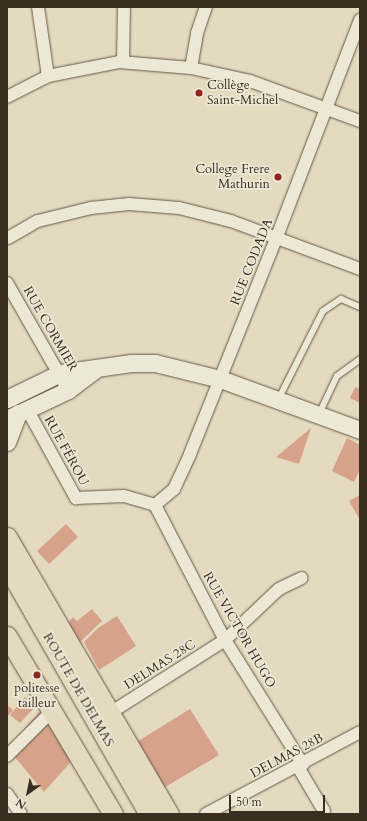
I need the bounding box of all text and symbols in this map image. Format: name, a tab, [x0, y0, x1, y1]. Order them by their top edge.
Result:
place label: Collège Saint-Michel	[207, 78, 278, 109]
marker: Collège Saint-Michel	[194, 88, 204, 98]
place label: College Frere Mathurin	[195, 162, 270, 193]
marker: College Frere Mathurin	[273, 172, 283, 182]
street label: RUE CODADA	[228, 216, 276, 308]
street label: RUE CORMIER	[19, 284, 81, 374]
street label: RUE FÉROU	[40, 413, 92, 489]
street label: RUE VICTOR HUGO	[199, 569, 279, 691]
street label: ROUTE DE DELMAS	[39, 630, 117, 750]
street label: DELMAS 28C	[121, 637, 199, 693]
marker: politesse tailleur	[32, 670, 42, 680]
place label: politesse tailleur	[14, 681, 60, 712]
street label: DELMAS 28B	[248, 730, 326, 782]
north arrow	[8, 773, 48, 813]
scale bar	[231, 787, 327, 813]
text: 50 m	[236, 794, 262, 810]
text: N	[13, 795, 29, 812]

